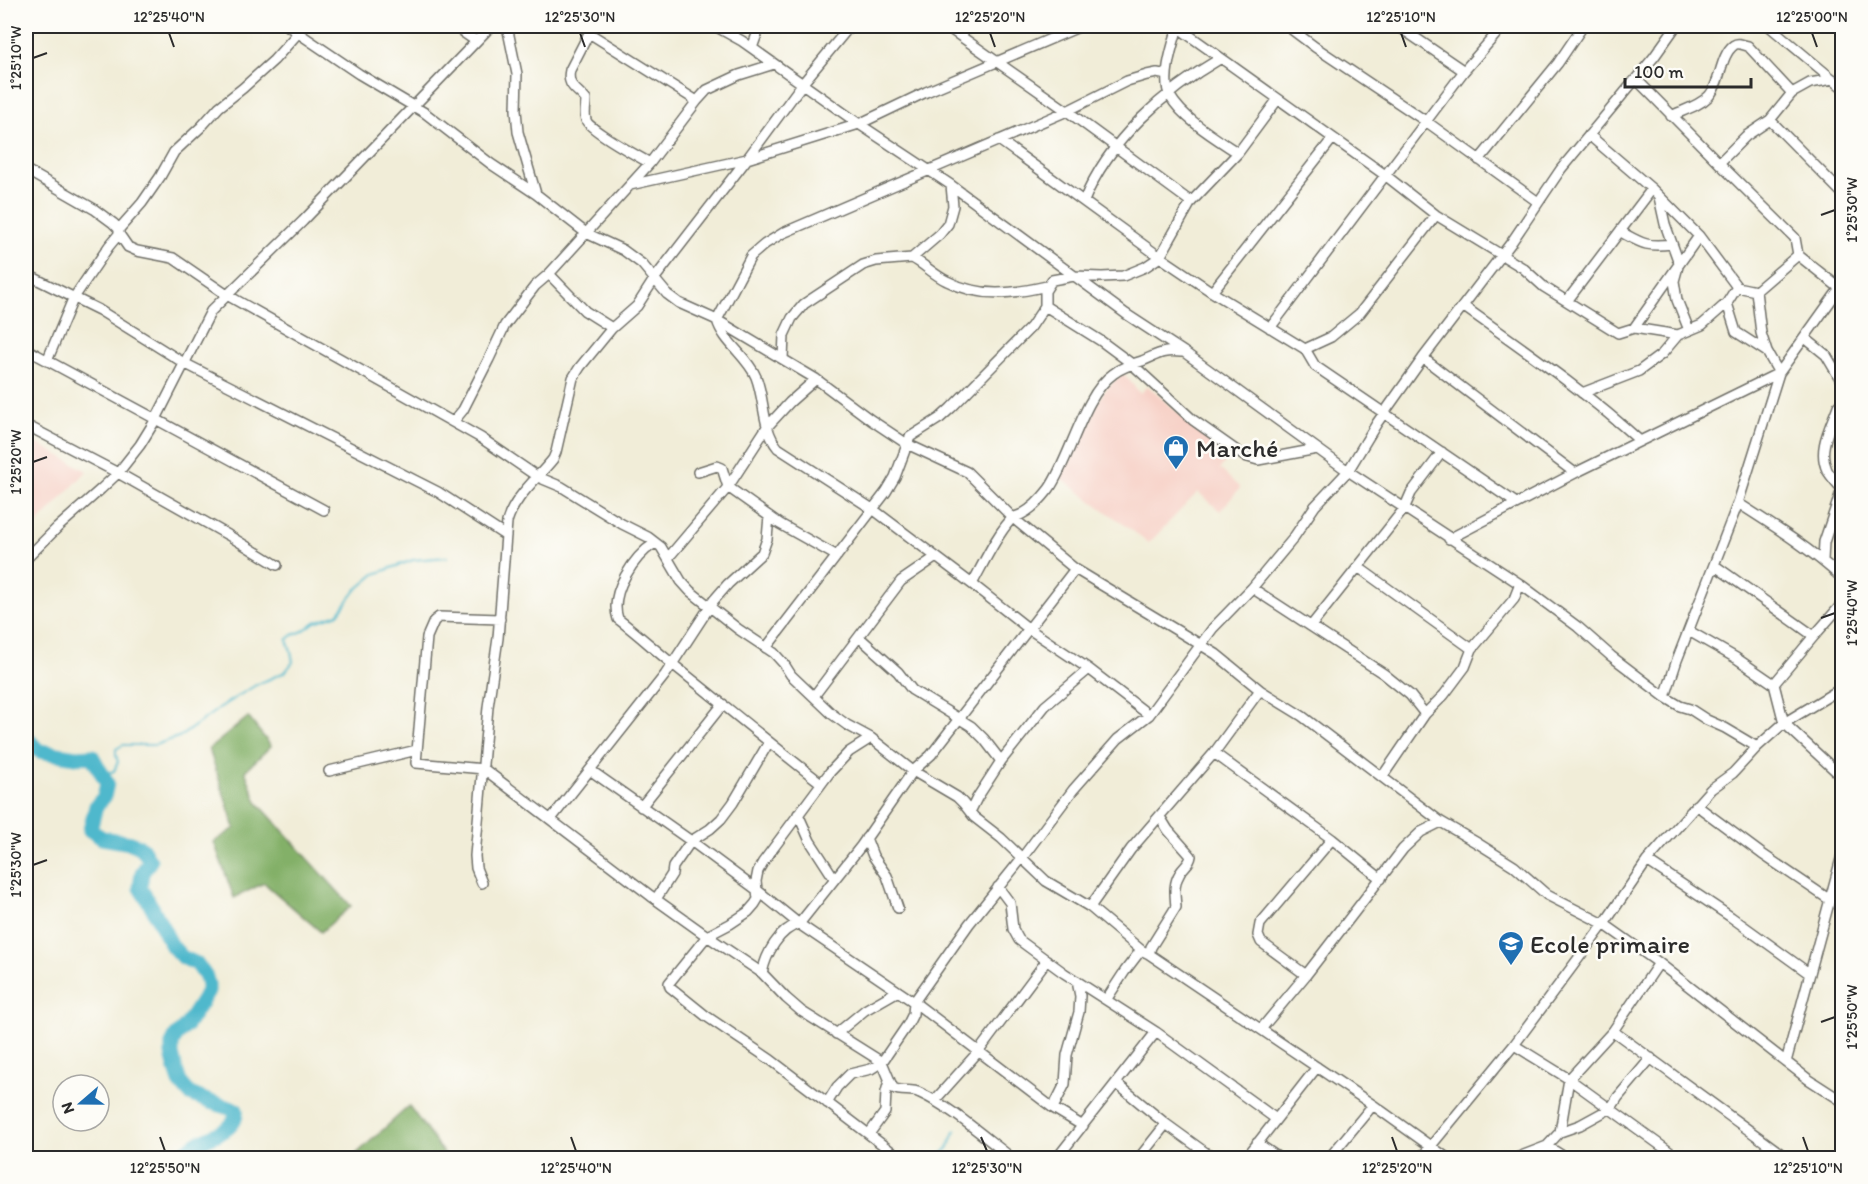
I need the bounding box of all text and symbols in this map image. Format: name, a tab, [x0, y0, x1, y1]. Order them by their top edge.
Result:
text: 12°25'40"N	[133, 8, 205, 26]
text: 12°25'30"N	[545, 8, 615, 26]
text: 12°25'20"N	[955, 8, 1025, 26]
text: 12°25'10"N	[1366, 8, 1436, 26]
text: 12°25'00"N	[1776, 8, 1848, 26]
text: 1°25'10"W	[7, 26, 25, 90]
scale bar	[1625, 51, 1751, 89]
text: 100 m	[1634, 61, 1684, 83]
text: 1°25'30"W	[1843, 177, 1861, 243]
text: 1°25'20"W	[7, 429, 25, 495]
place label: Marché	[1196, 432, 1278, 464]
shop icon: Marché	[1161, 433, 1191, 471]
text: 1°25'40"W	[1843, 580, 1861, 646]
text: 1°25'30"W	[7, 832, 25, 898]
place label: Ecole primaire	[1530, 928, 1690, 960]
school or university icon: Ecole primaire	[1496, 929, 1526, 967]
text: 1°25'50"W	[1843, 984, 1861, 1050]
north arrow	[51, 1073, 111, 1133]
text: N	[57, 1100, 78, 1116]
text: 12°25'50"N	[130, 1159, 200, 1177]
text: 12°25'40"N	[540, 1159, 612, 1177]
text: 12°25'30"N	[952, 1159, 1022, 1177]
text: 12°25'20"N	[1362, 1159, 1432, 1177]
text: 12°25'10"N	[1773, 1159, 1843, 1177]

